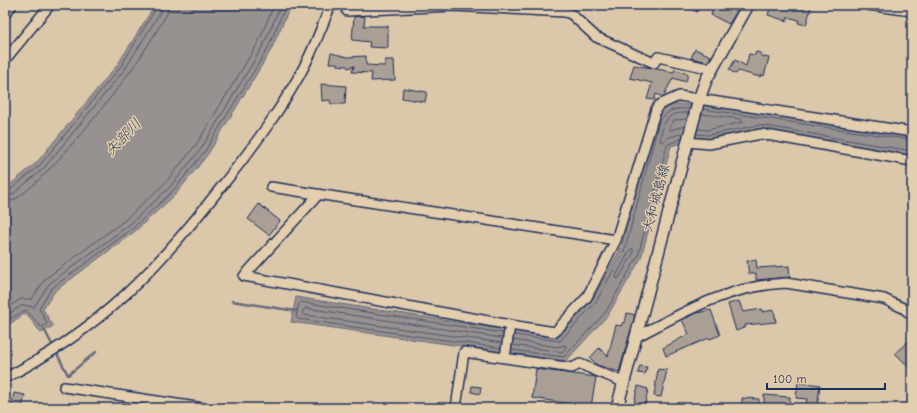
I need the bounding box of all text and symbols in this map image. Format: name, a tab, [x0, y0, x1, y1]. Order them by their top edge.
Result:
water label: 矢部川	[101, 115, 145, 159]
street label: 大和城島線	[639, 162, 673, 234]
scale bar	[767, 365, 885, 391]
text: 100 m	[773, 372, 806, 386]

